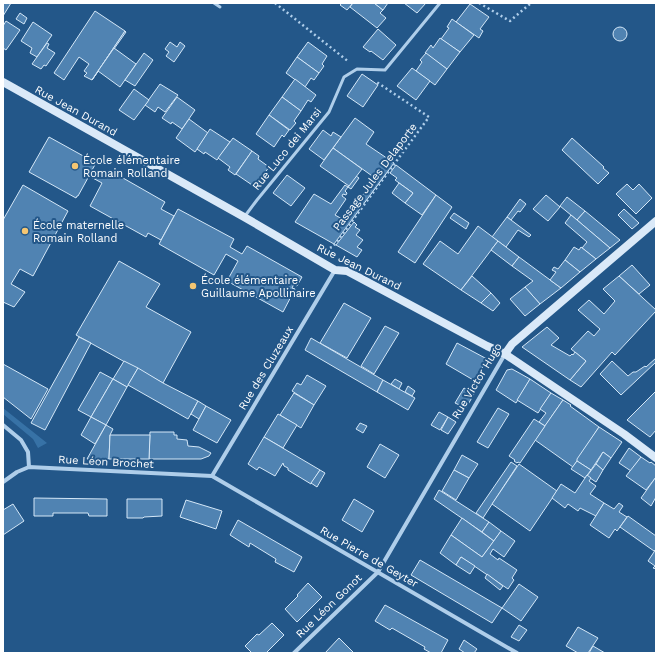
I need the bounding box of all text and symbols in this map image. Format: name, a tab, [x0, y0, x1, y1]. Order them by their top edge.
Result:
street label: Rue Jean Durand	[33, 83, 119, 139]
street label: Rue Luco dei Marsi	[250, 105, 324, 193]
street label: Passage Jules Delaporte	[330, 121, 420, 233]
place label: École élémentaire Romain Rolland	[83, 153, 180, 180]
marker: École élémentaire Romain Rolland	[70, 161, 80, 171]
place label: École maternelle Romain Rolland	[33, 218, 124, 245]
marker: École maternelle Romain Rolland	[20, 226, 30, 236]
street label: Rue Jean Durand	[315, 241, 403, 293]
place label: École élémentaire Guillaume Apollinaire	[201, 273, 316, 300]
marker: École élémentaire Guillaume Apollinaire	[188, 281, 198, 291]
street label: Rue des Cluzeaux	[236, 324, 296, 412]
street label: Rue Victor Hugo	[449, 341, 505, 421]
street label: Rue Léon Brochet	[58, 453, 155, 471]
street label: Rue Pierre de Geyter	[318, 524, 421, 591]
street label: Rue Léon Gonot	[293, 571, 365, 641]

